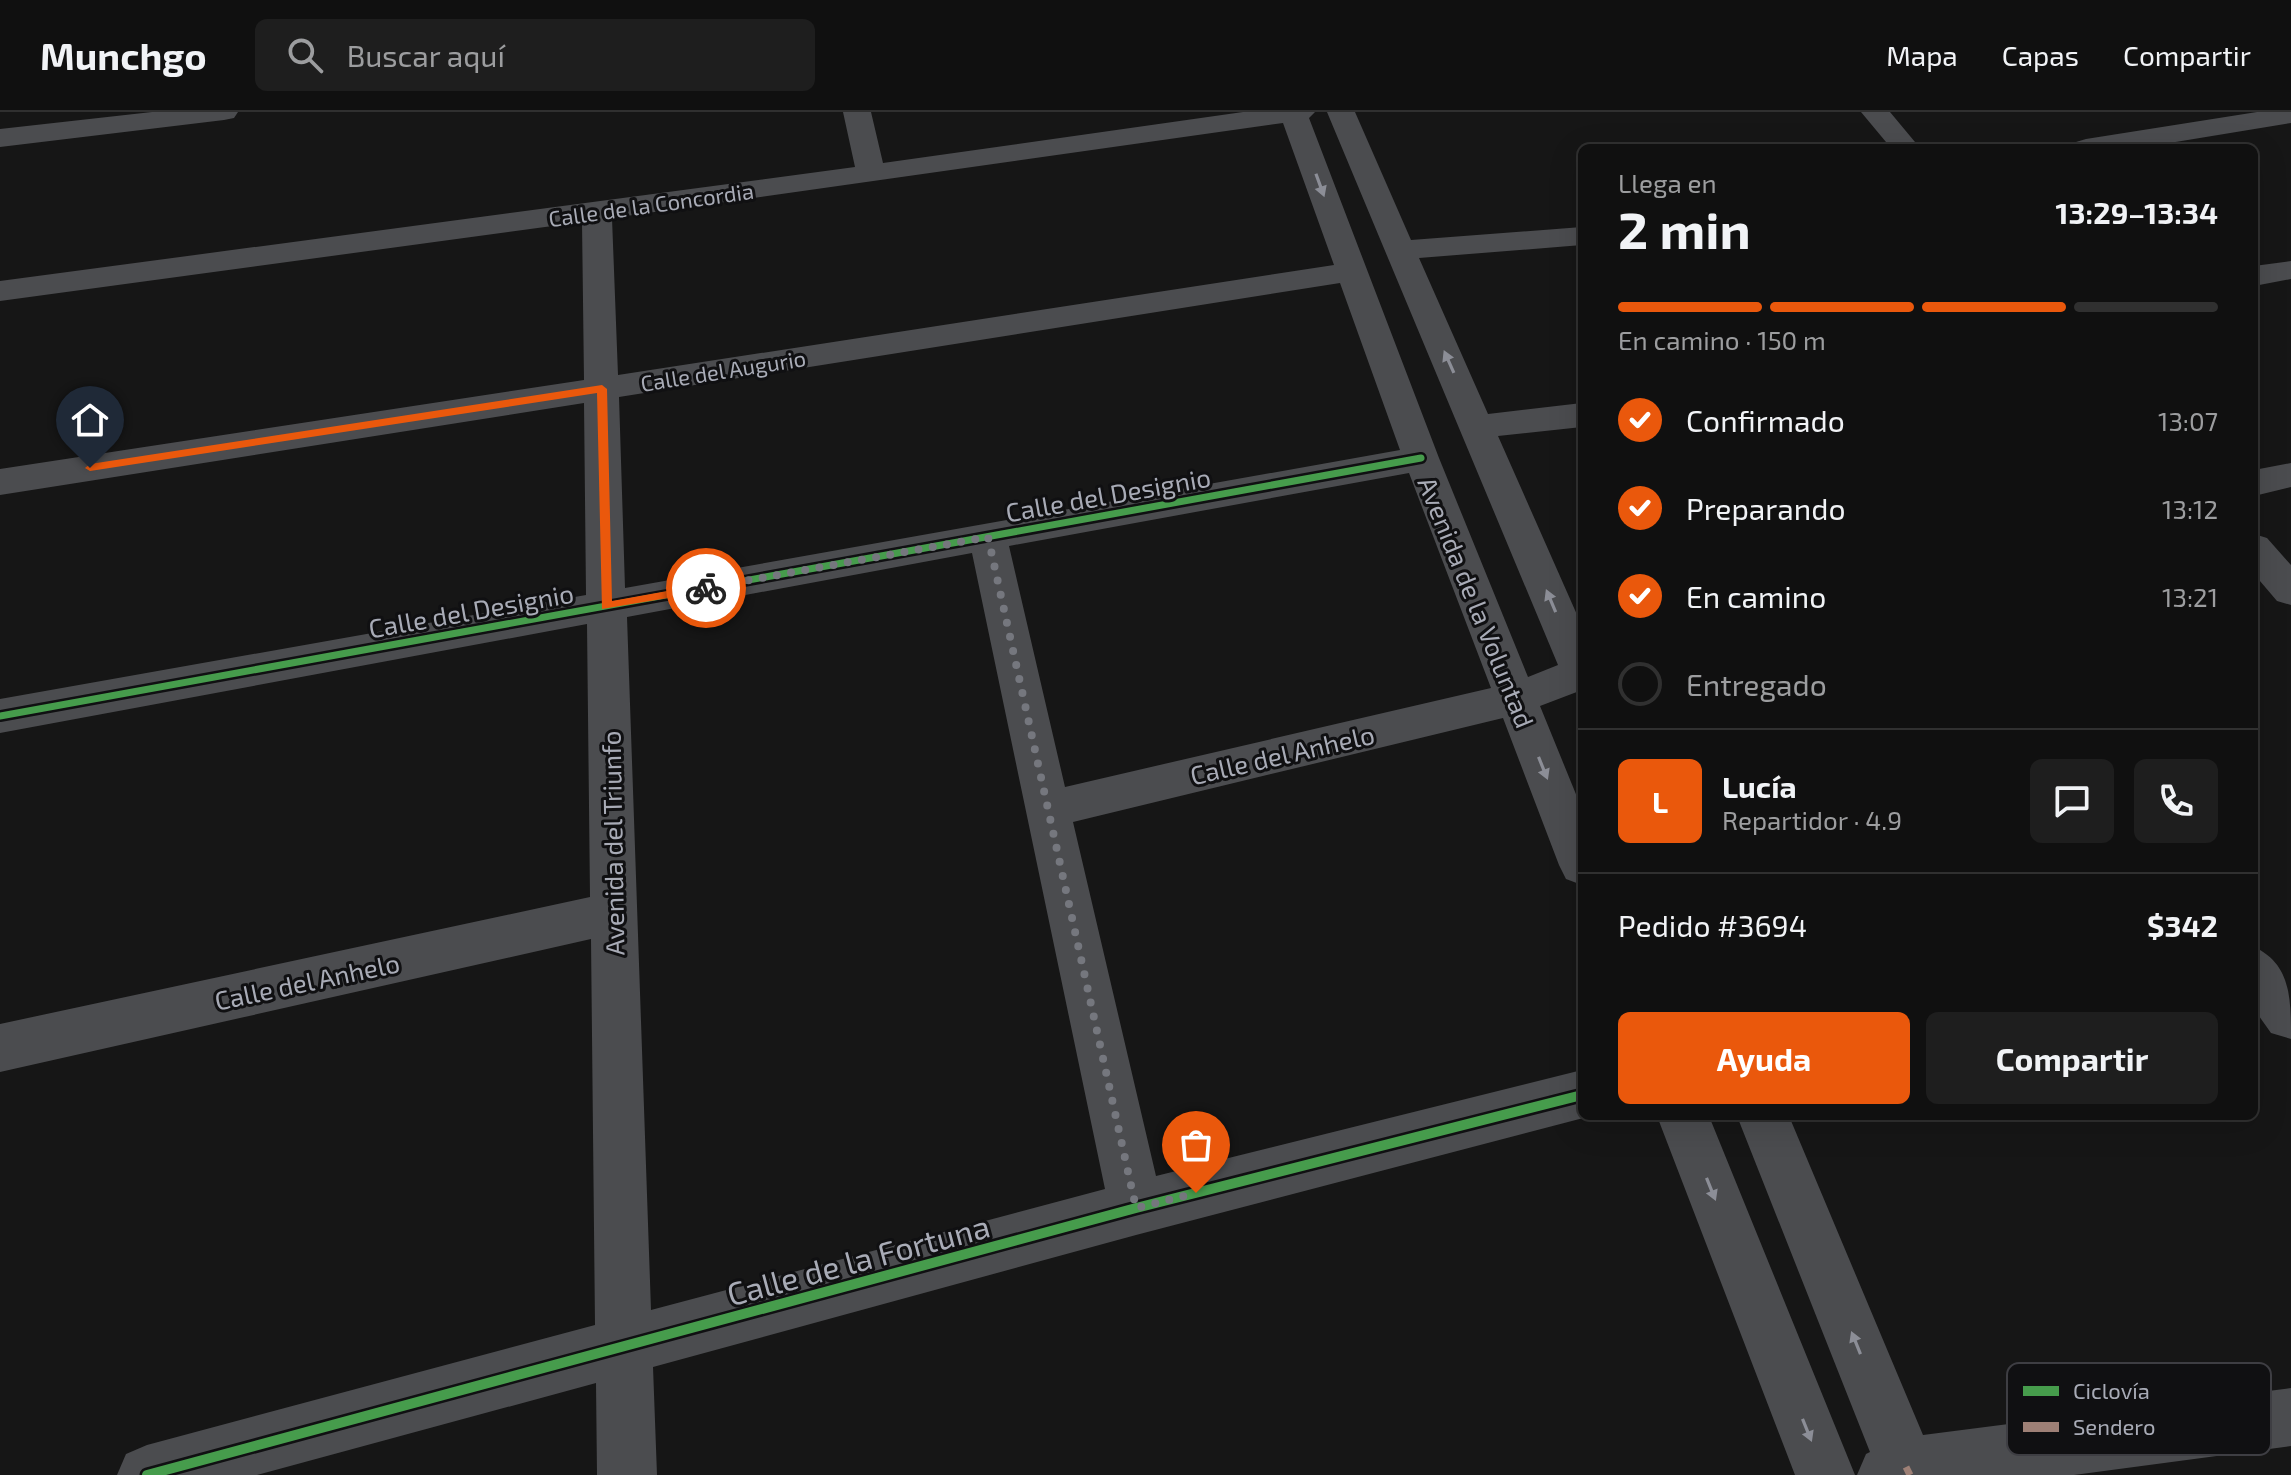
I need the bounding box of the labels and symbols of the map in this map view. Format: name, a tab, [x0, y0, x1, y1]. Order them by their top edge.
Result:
one-way arrow	[1314, 173, 1327, 197]
street label: Calle de la Concordia	[547, 177, 755, 231]
street label: Calle del Augurio	[638, 344, 808, 396]
one-way arrow	[1443, 350, 1456, 374]
pin	[56, 386, 124, 468]
street label: Calle del Designio	[1003, 461, 1213, 527]
street label: Avenida de la Voluntad	[1412, 472, 1542, 732]
courier	[666, 548, 746, 628]
street label: Calle del Designio	[366, 577, 576, 643]
one-way arrow	[1545, 589, 1558, 613]
street label: Calle del Anhelo	[1187, 718, 1377, 790]
street label: Avenida del Triunfo	[595, 730, 629, 956]
one-way arrow	[1537, 756, 1550, 780]
street label: Calle del Anhelo	[212, 946, 402, 1016]
pin	[1162, 1111, 1230, 1193]
one-way arrow	[1705, 1177, 1718, 1201]
street label: Calle de la Fortuna	[723, 1206, 993, 1312]
one-way arrow	[1849, 1331, 1862, 1355]
legend	[2007, 1363, 2271, 1455]
text: Ciclovía	[2073, 1377, 2150, 1403]
text: Sendero	[2073, 1413, 2155, 1439]
one-way arrow	[1801, 1418, 1814, 1442]

